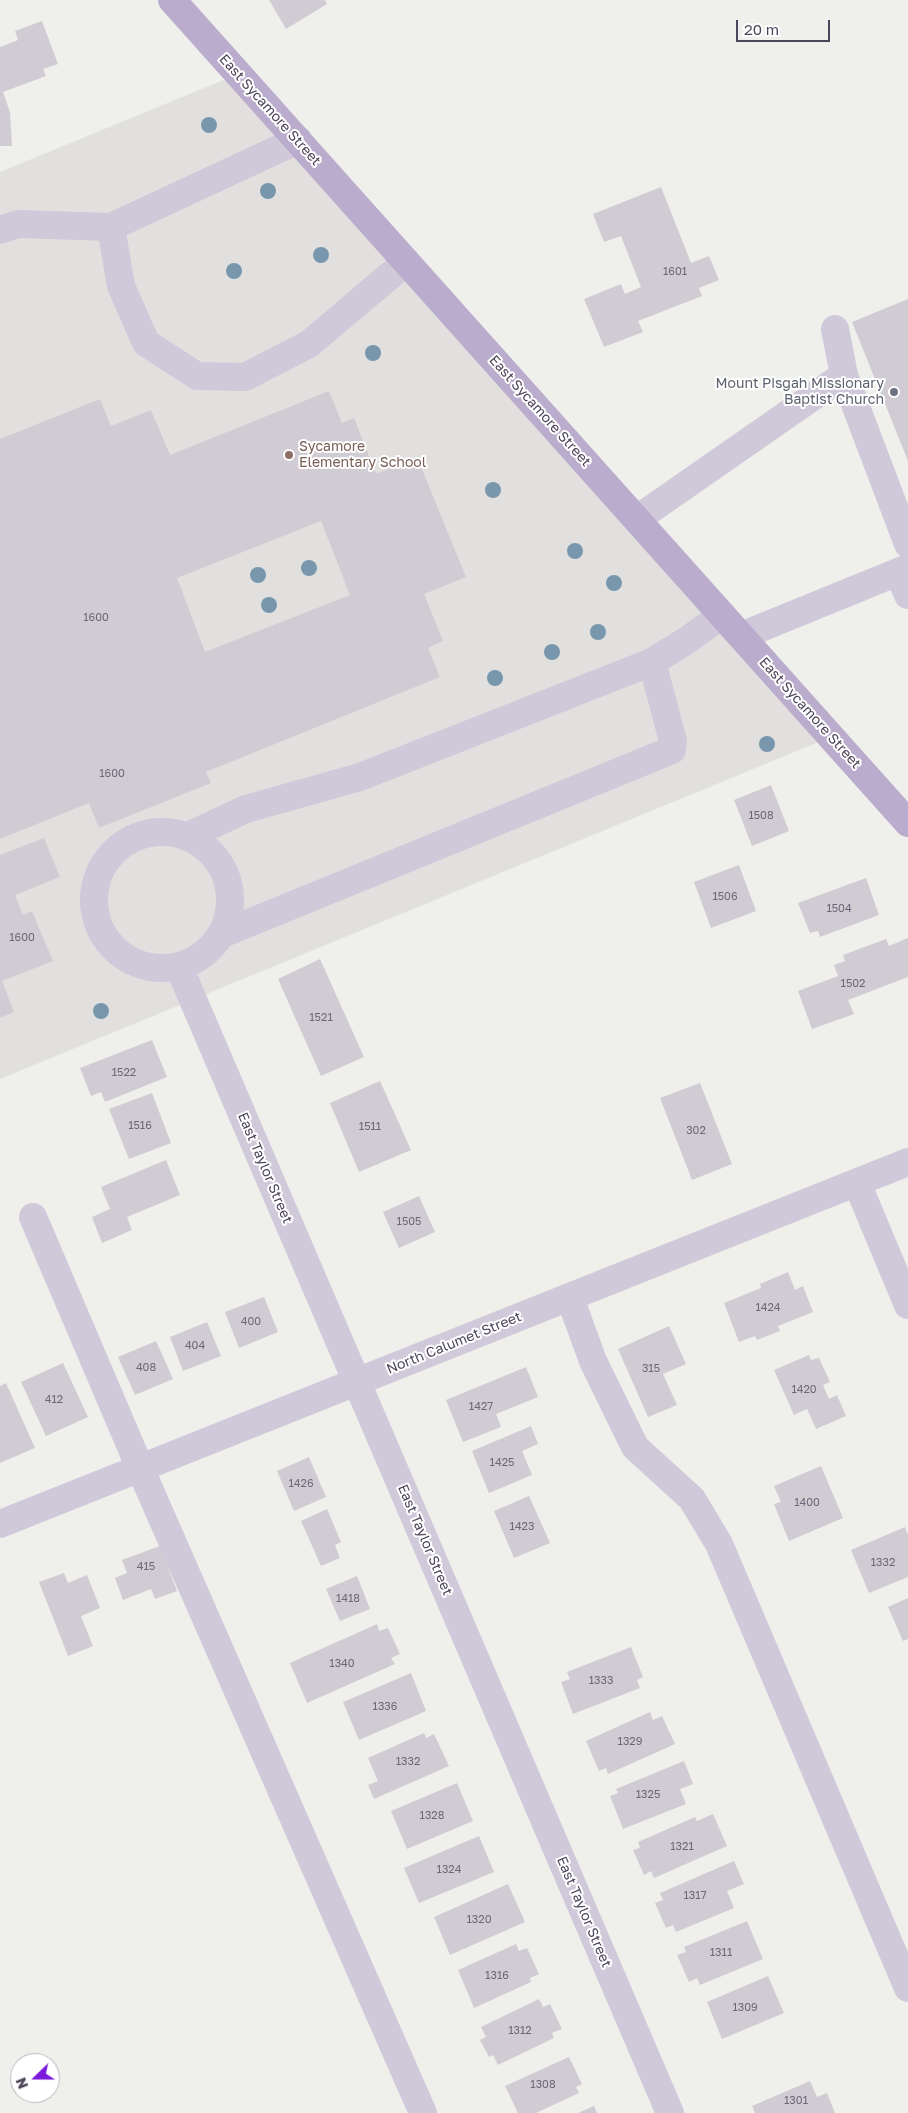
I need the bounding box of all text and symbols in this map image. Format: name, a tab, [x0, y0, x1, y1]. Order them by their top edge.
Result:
scale bar	[738, 10, 832, 42]
text: 20 m	[744, 20, 779, 38]
street label: East Sycamore Street	[216, 51, 324, 169]
house number: 1601	[663, 265, 687, 279]
street label: East Sycamore Street	[486, 352, 594, 470]
place label: Mount Pisgah Missionary Baptist Church	[716, 376, 884, 408]
marker: Mount Pisgah Missionary Baptist Church	[888, 386, 900, 398]
place label: Sycamore Elementary School	[299, 439, 426, 472]
marker: Sycamore Elementary School	[283, 449, 295, 461]
house number: 1600	[83, 611, 109, 625]
street label: East Sycamore Street	[756, 654, 864, 772]
house number: 1600	[99, 767, 125, 781]
house number: 1508	[748, 809, 774, 823]
house number: 1506	[712, 890, 738, 904]
house number: 1504	[826, 902, 852, 916]
house number: 1600	[9, 931, 35, 945]
house number: 1502	[841, 977, 865, 991]
house number: 1521	[309, 1011, 333, 1025]
house number: 1522	[112, 1066, 136, 1080]
street label: East Taylor Street	[234, 1110, 296, 1226]
house number: 1516	[128, 1119, 152, 1133]
house number: 1511	[359, 1120, 381, 1134]
house number: 302	[686, 1124, 706, 1138]
house number: 1505	[397, 1215, 421, 1229]
house number: 1424	[755, 1301, 781, 1315]
street label: North Calumet Street	[384, 1308, 524, 1378]
house number: 400	[241, 1315, 261, 1329]
house number: 404	[185, 1339, 205, 1353]
house number: 408	[136, 1361, 156, 1375]
house number: 315	[642, 1362, 660, 1376]
house number: 1420	[791, 1383, 817, 1397]
house number: 412	[45, 1393, 63, 1407]
house number: 1427	[469, 1400, 493, 1414]
house number: 1425	[490, 1456, 514, 1470]
house number: 1426	[288, 1477, 314, 1491]
street label: East Taylor Street	[394, 1482, 456, 1598]
house number: 1400	[794, 1496, 820, 1510]
house number: 1423	[510, 1520, 534, 1534]
house number: 1332	[871, 1556, 895, 1570]
house number: 415	[137, 1560, 155, 1574]
house number: 1418	[336, 1592, 360, 1606]
house number: 1340	[329, 1657, 355, 1671]
house number: 1333	[589, 1674, 613, 1688]
house number: 1336	[373, 1700, 397, 1714]
house number: 1329	[618, 1735, 642, 1749]
house number: 1332	[396, 1755, 420, 1769]
house number: 1325	[636, 1788, 660, 1802]
house number: 1328	[420, 1809, 444, 1823]
house number: 1321	[670, 1840, 694, 1854]
street label: East Taylor Street	[553, 1854, 615, 1970]
house number: 1324	[437, 1863, 461, 1877]
house number: 1317	[684, 1889, 706, 1903]
house number: 1320	[467, 1913, 491, 1927]
house number: 1311	[710, 1946, 732, 1960]
house number: 1316	[485, 1969, 509, 1983]
house number: 1309	[732, 2001, 758, 2015]
house number: 1312	[508, 2024, 532, 2038]
north arrow	[10, 2053, 60, 2103]
text: N	[12, 2075, 31, 2092]
house number: 1308	[530, 2078, 556, 2092]
house number: 1301	[784, 2094, 808, 2108]

